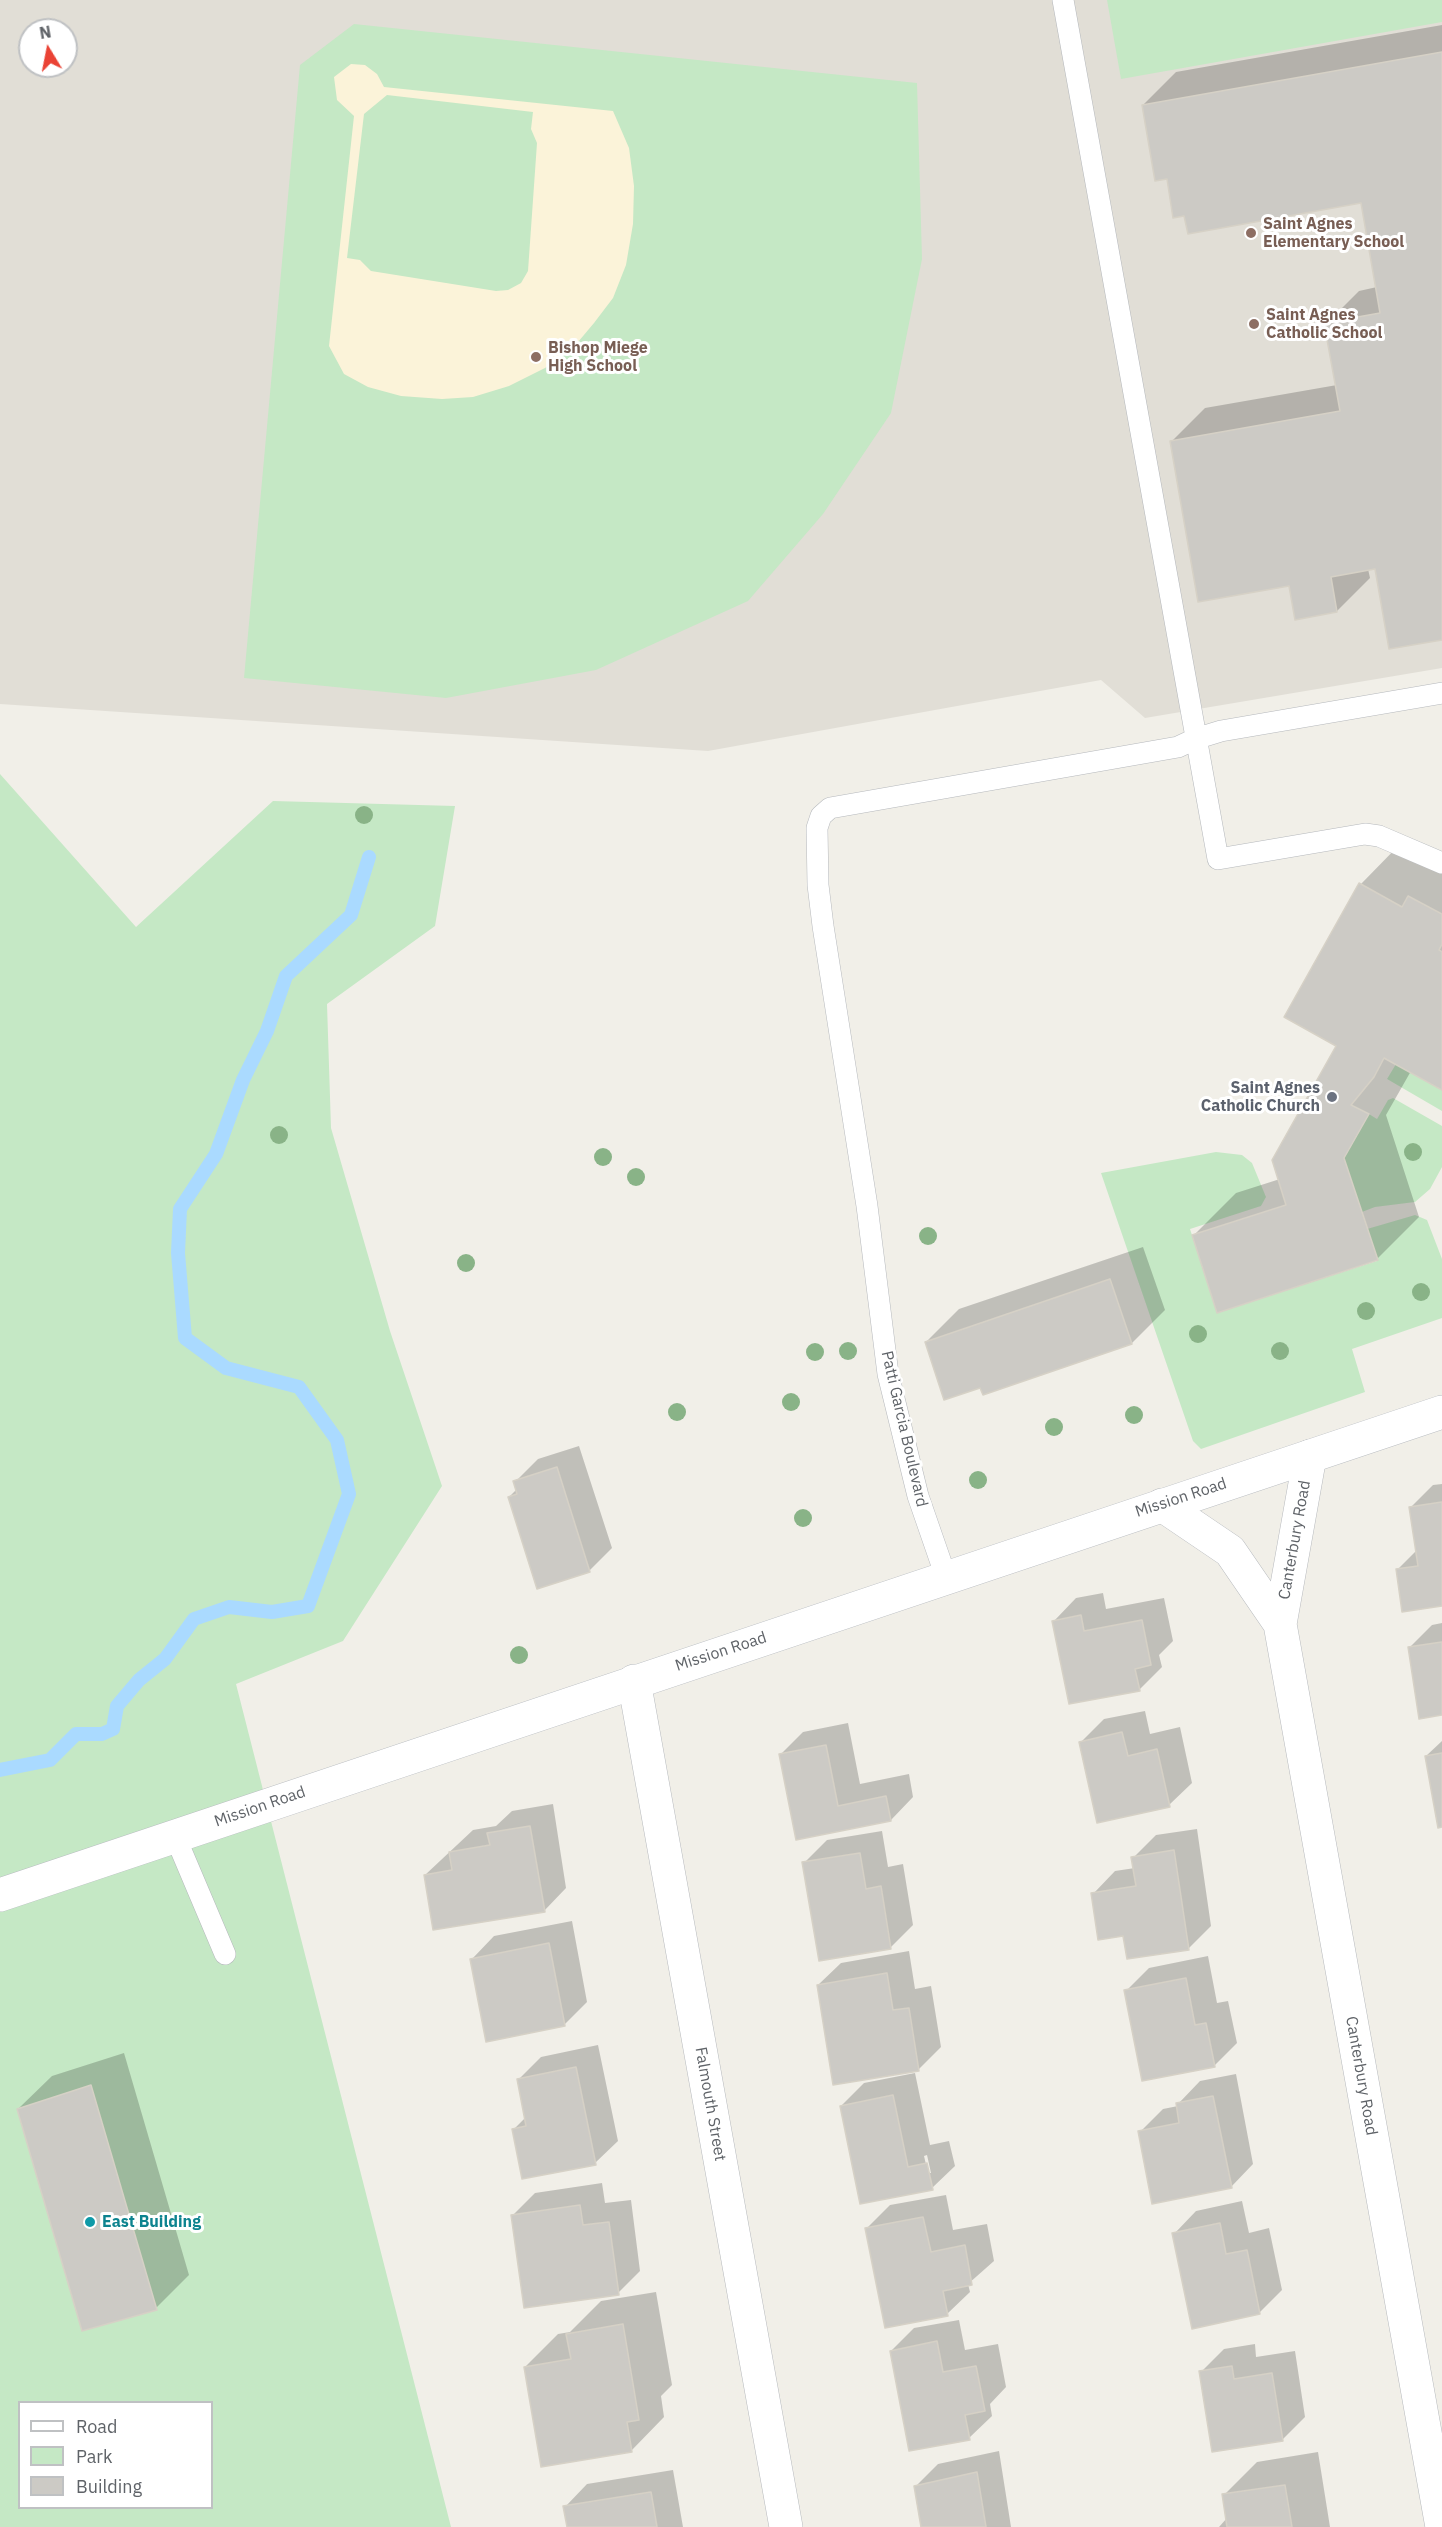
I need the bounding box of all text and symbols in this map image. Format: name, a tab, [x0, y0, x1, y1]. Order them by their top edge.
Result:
north arrow	[18, 18, 78, 78]
text: N	[38, 21, 53, 43]
place label: Saint Agnes Elementary School	[1263, 214, 1404, 252]
marker: Saint Agnes Elementary School	[1244, 226, 1258, 240]
place label: Saint Agnes Catholic School	[1266, 305, 1382, 343]
marker: Saint Agnes Catholic School	[1247, 317, 1261, 331]
place label: Bishop Miege High School	[548, 338, 648, 376]
marker: Bishop Miege High School	[529, 350, 543, 364]
place label: Saint Agnes Catholic Church	[1201, 1078, 1320, 1116]
marker: Saint Agnes Catholic Church	[1325, 1090, 1339, 1104]
street label: Patti Garcia Boulevard	[877, 1349, 931, 1509]
street label: Mission Road	[1133, 1474, 1229, 1522]
street label: Canterbury Road	[1275, 1479, 1315, 1601]
street label: Mission Road	[673, 1628, 769, 1676]
street label: Mission Road	[212, 1782, 308, 1832]
street label: Canterbury Road	[1341, 2015, 1381, 2137]
street label: Falmouth Street	[691, 2045, 729, 2163]
place label: East Building	[102, 2212, 201, 2232]
marker: East Building	[83, 2215, 97, 2229]
legend	[18, 2401, 213, 2509]
text: Road	[76, 2415, 117, 2438]
text: Park	[76, 2445, 112, 2468]
text: Building	[76, 2475, 142, 2498]

